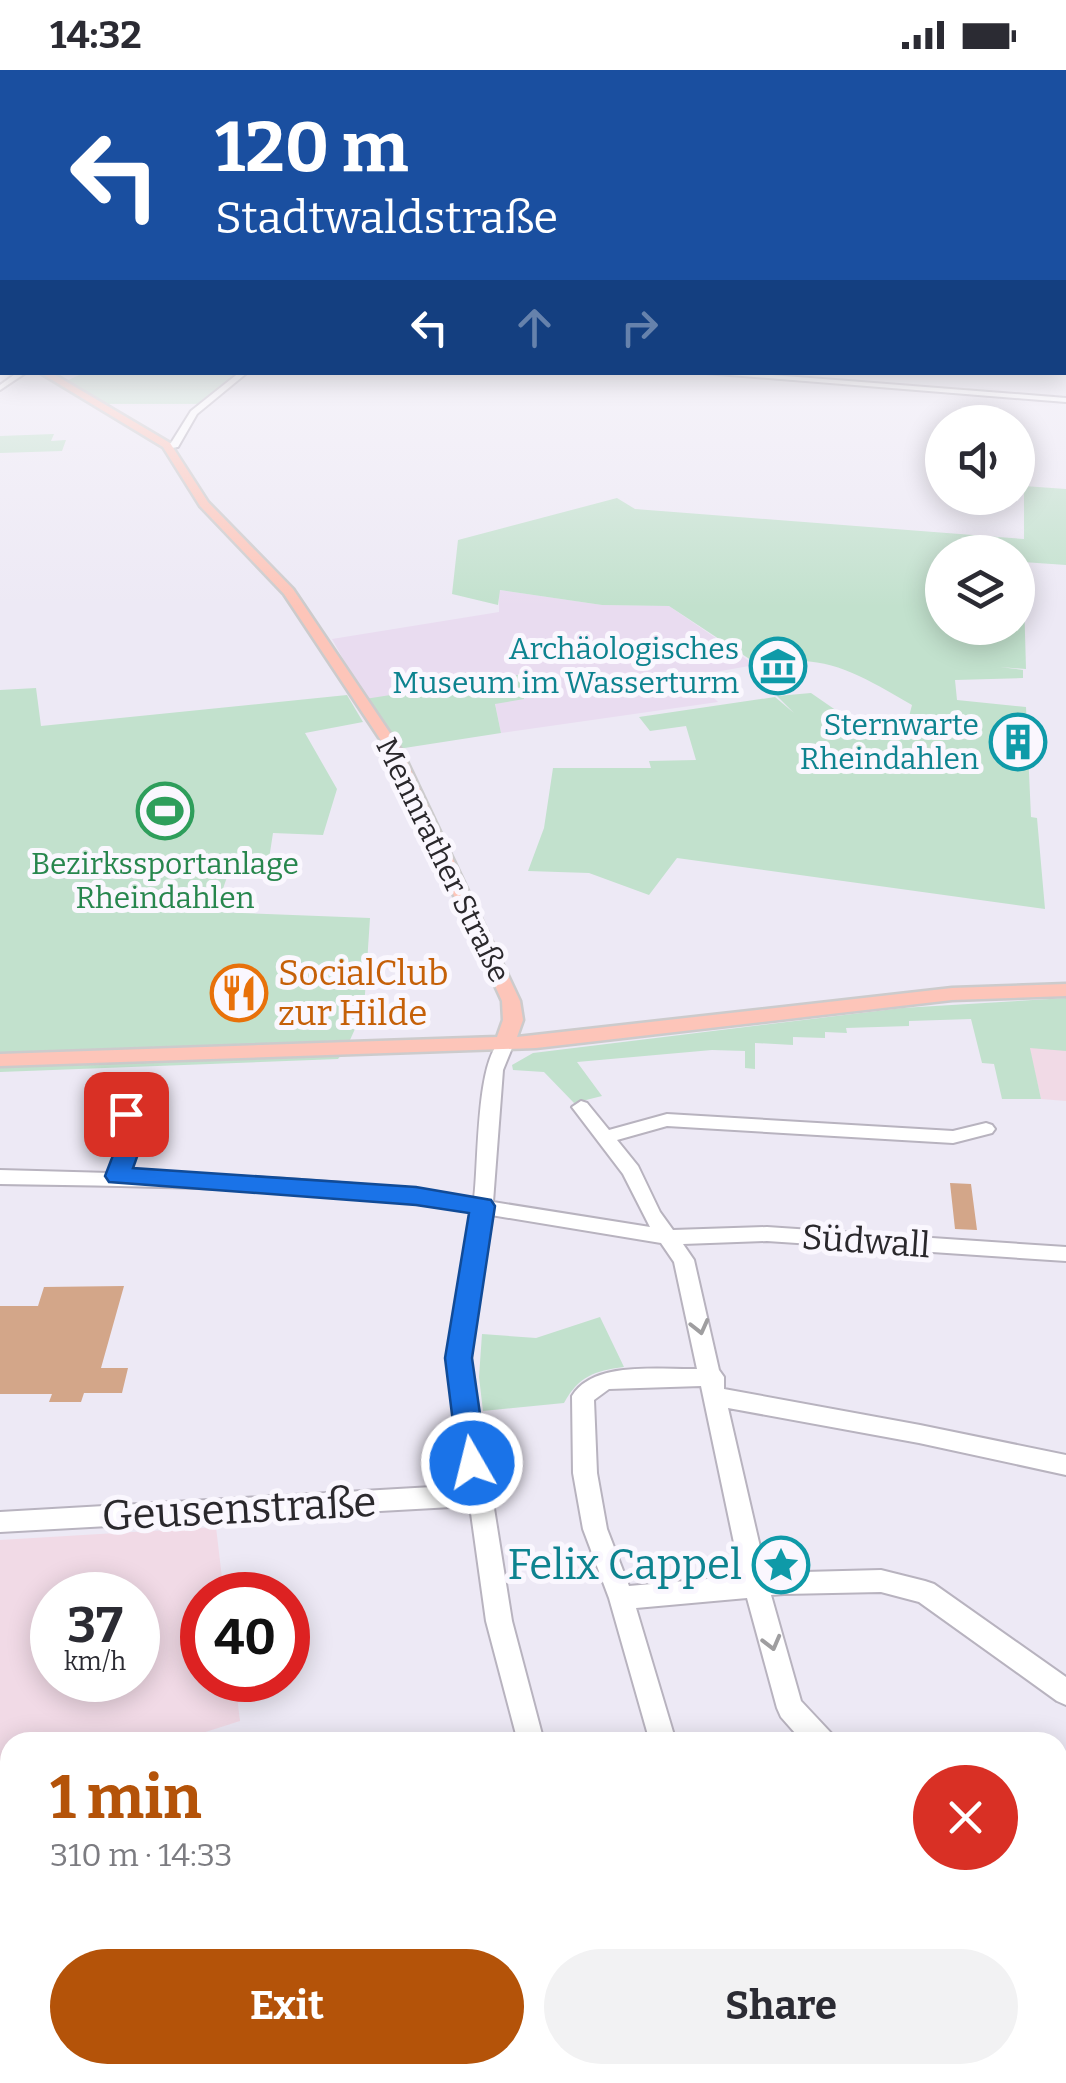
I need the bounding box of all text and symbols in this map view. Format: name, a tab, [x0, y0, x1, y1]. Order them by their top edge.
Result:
text: 14:32	[50, 12, 142, 58]
text: 120 m	[215, 106, 408, 190]
icon: left	[50, 110, 180, 240]
text: Stadtwaldstraße	[215, 191, 558, 245]
icon: left	[402, 300, 457, 355]
icon: ahead	[507, 300, 562, 355]
icon: right	[612, 300, 667, 355]
map controls	[925, 405, 1035, 645]
button: sound	[925, 405, 1035, 515]
button: layers	[925, 535, 1035, 645]
place label: Archäologisches Museum im Wasserturm	[392, 631, 739, 701]
museum icon: Archäologisches Museum im Wasserturm	[748, 636, 808, 696]
place label: Sternwarte Rheindahlen	[800, 707, 979, 777]
building icon: Sternwarte Rheindahlen	[988, 712, 1048, 772]
street label: Mennrather Straße	[368, 732, 518, 988]
sports icon: Bezirkssportanlage Rheindahlen	[135, 781, 195, 841]
place label: Bezirkssportanlage Rheindahlen	[31, 846, 299, 916]
place label: SocialClub zur Hilde	[278, 952, 448, 1034]
restaurant icon: SocialClub zur Hilde	[209, 963, 269, 1023]
pin	[84, 1072, 169, 1157]
icon: arrive	[99, 1087, 154, 1142]
street label: Südwall	[800, 1216, 932, 1266]
one-way arrow	[688, 1317, 709, 1335]
position arrow	[420, 1411, 524, 1515]
street label: Geusenstraße	[100, 1477, 378, 1541]
place icon: Felix Cappel	[751, 1535, 811, 1595]
place label: Felix Cappel	[508, 1540, 742, 1590]
speed limit sign: 40	[180, 1572, 310, 1702]
text: 37	[67, 1595, 123, 1655]
one-way arrow	[760, 1634, 781, 1651]
text: km/h	[64, 1647, 126, 1677]
text: 1 min	[50, 1762, 202, 1834]
button: close	[913, 1765, 1018, 1870]
text: 310 m · 14:33	[50, 1836, 233, 1874]
button: Exit	[50, 1949, 524, 2064]
button: Share	[544, 1949, 1018, 2064]

